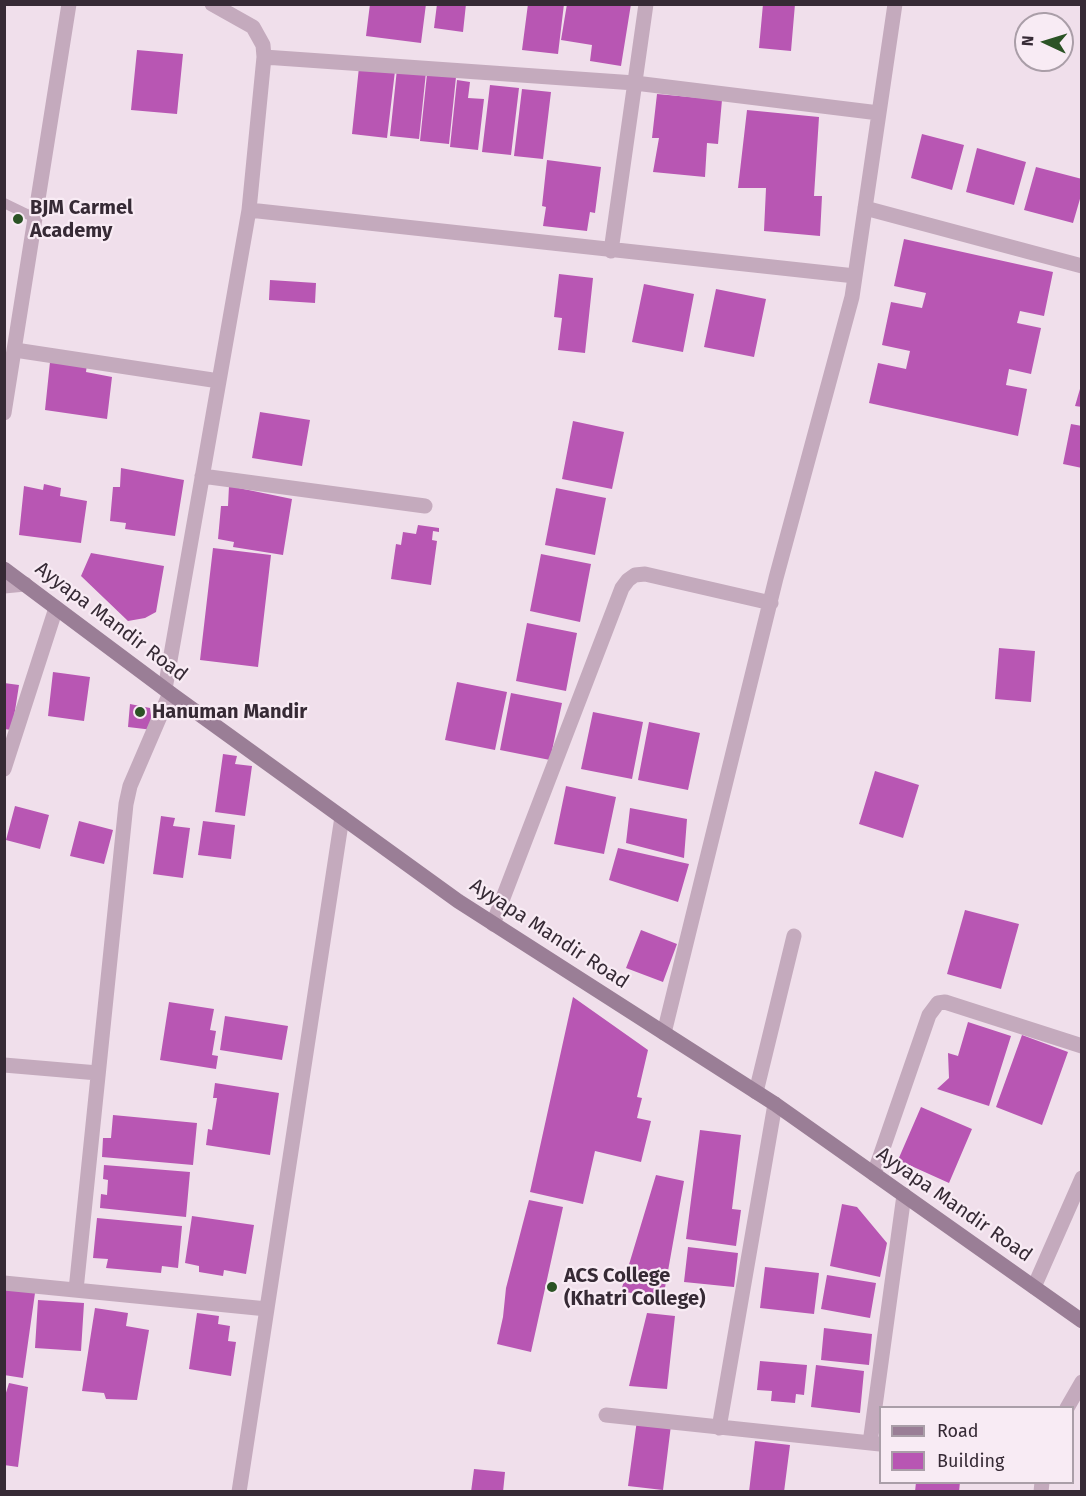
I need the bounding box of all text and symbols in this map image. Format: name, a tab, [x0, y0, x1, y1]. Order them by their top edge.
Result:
north arrow	[1014, 12, 1074, 72]
text: N	[1018, 35, 1037, 47]
place label: BJM Carmel Academy	[30, 196, 133, 243]
marker: BJM Carmel Academy	[11, 212, 25, 226]
street label: Ayyapa Mandir Road	[30, 557, 192, 687]
place label: Hanuman Mandir	[152, 700, 307, 724]
marker: Hanuman Mandir	[133, 705, 147, 719]
street label: Ayyapa Mandir Road	[465, 874, 633, 994]
street label: Ayyapa Mandir Road	[872, 1142, 1036, 1268]
place label: ACS College (Khatri College)	[564, 1264, 705, 1311]
marker: ACS College (Khatri College)	[545, 1280, 559, 1294]
legend	[879, 1406, 1074, 1484]
text: Road	[937, 1420, 979, 1442]
text: Building	[937, 1450, 1004, 1472]

